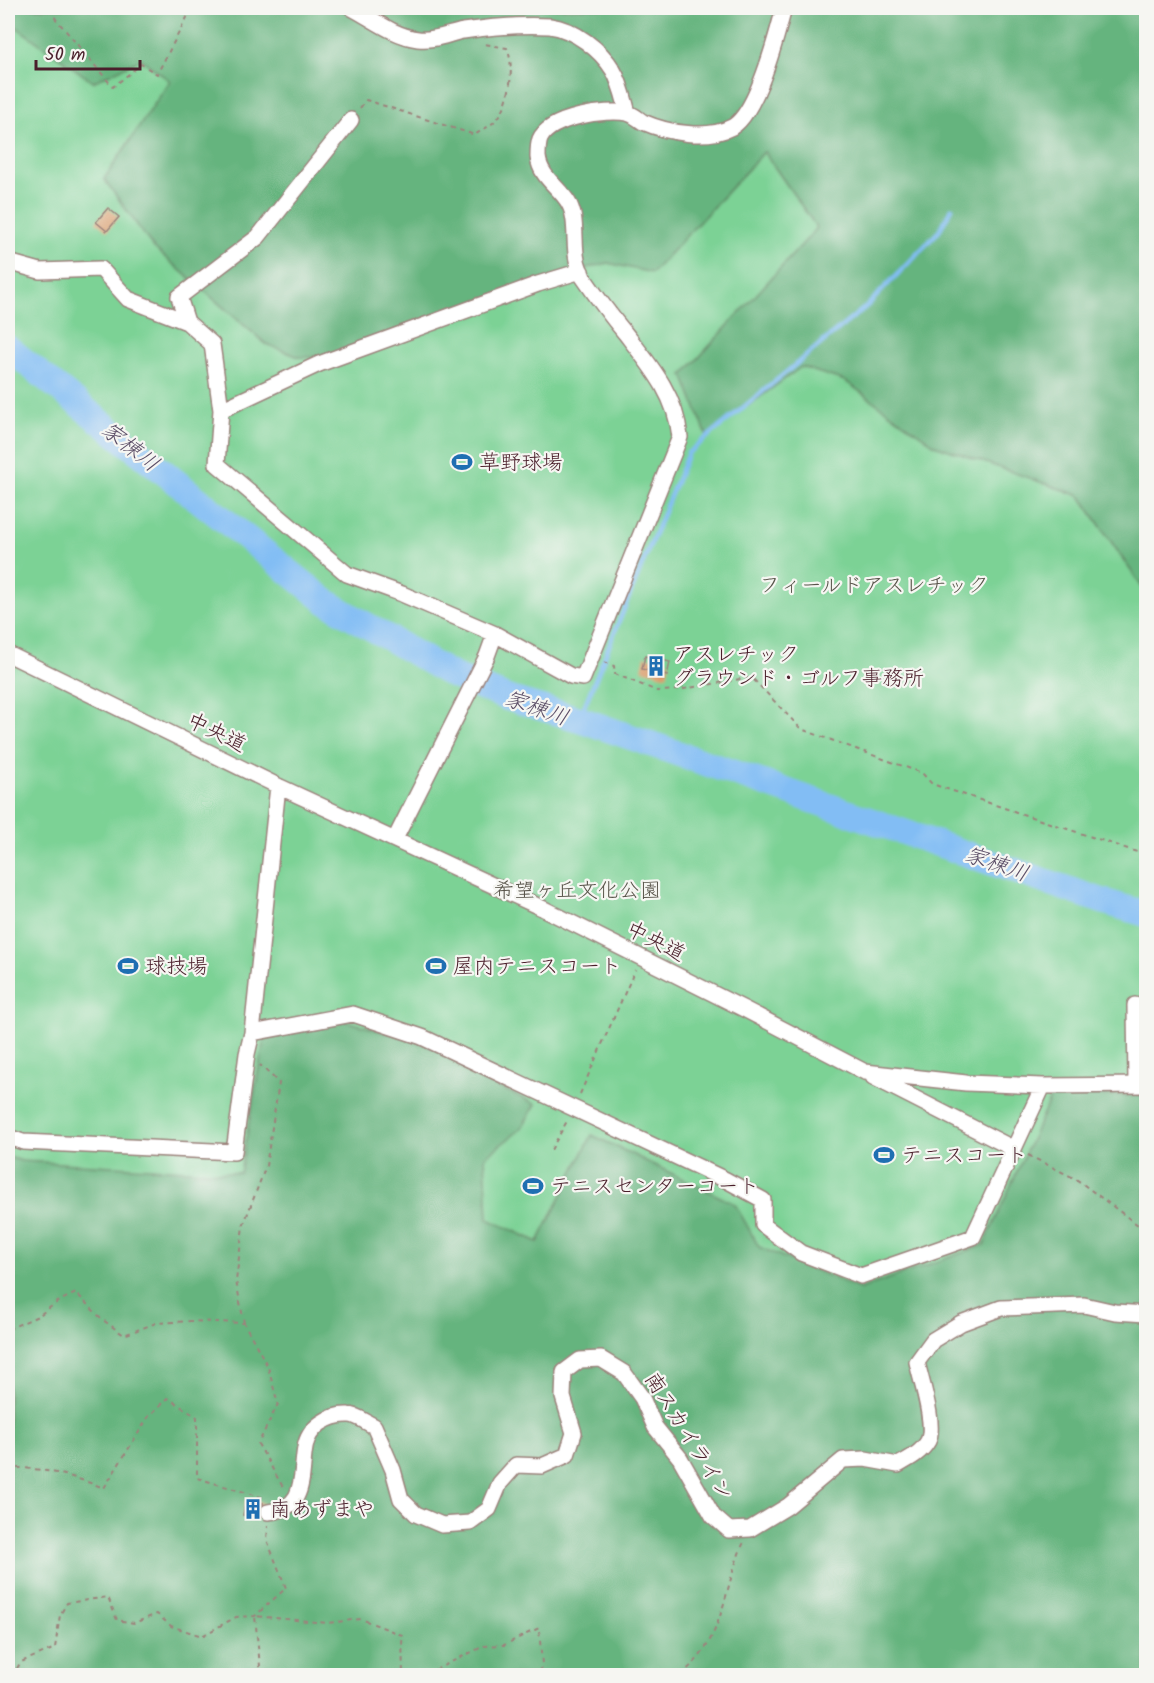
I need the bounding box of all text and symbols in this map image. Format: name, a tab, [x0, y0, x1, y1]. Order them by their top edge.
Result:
scale bar	[36, 33, 140, 71]
text: 50 m	[45, 41, 85, 70]
water label: 家棟川	[93, 414, 166, 482]
place label: 草野球場	[479, 447, 563, 480]
sports icon: 草野球場	[450, 450, 474, 474]
park label: フィールドアスレチック	[759, 570, 989, 603]
place label: アスレチック グラウンド・ゴルフ事務所	[673, 639, 924, 696]
building icon: アスレチック グラウンド・ゴルフ事務所	[644, 654, 668, 678]
water label: 家棟川	[499, 682, 573, 737]
street label: 中央道	[181, 705, 252, 762]
water label: 家棟川	[959, 838, 1033, 893]
park label: 希望ヶ丘文化公園	[493, 875, 661, 908]
street label: 中央道	[620, 913, 691, 971]
place label: 球技場	[145, 951, 208, 984]
place label: 屋内テニスコート	[453, 951, 621, 984]
sports icon: 球技場	[116, 954, 140, 978]
sports icon: 屋内テニスコート	[424, 954, 448, 978]
place label: テニスコート	[901, 1140, 1027, 1173]
sports icon: テニスコート	[872, 1143, 896, 1167]
place label: テニスセンターコート	[550, 1171, 760, 1204]
sports icon: テニスセンターコート	[521, 1174, 545, 1198]
street label: 南スカイライン	[635, 1366, 740, 1508]
place label: 南あずまや	[270, 1494, 375, 1527]
building icon: 南あずまや	[241, 1497, 265, 1521]

